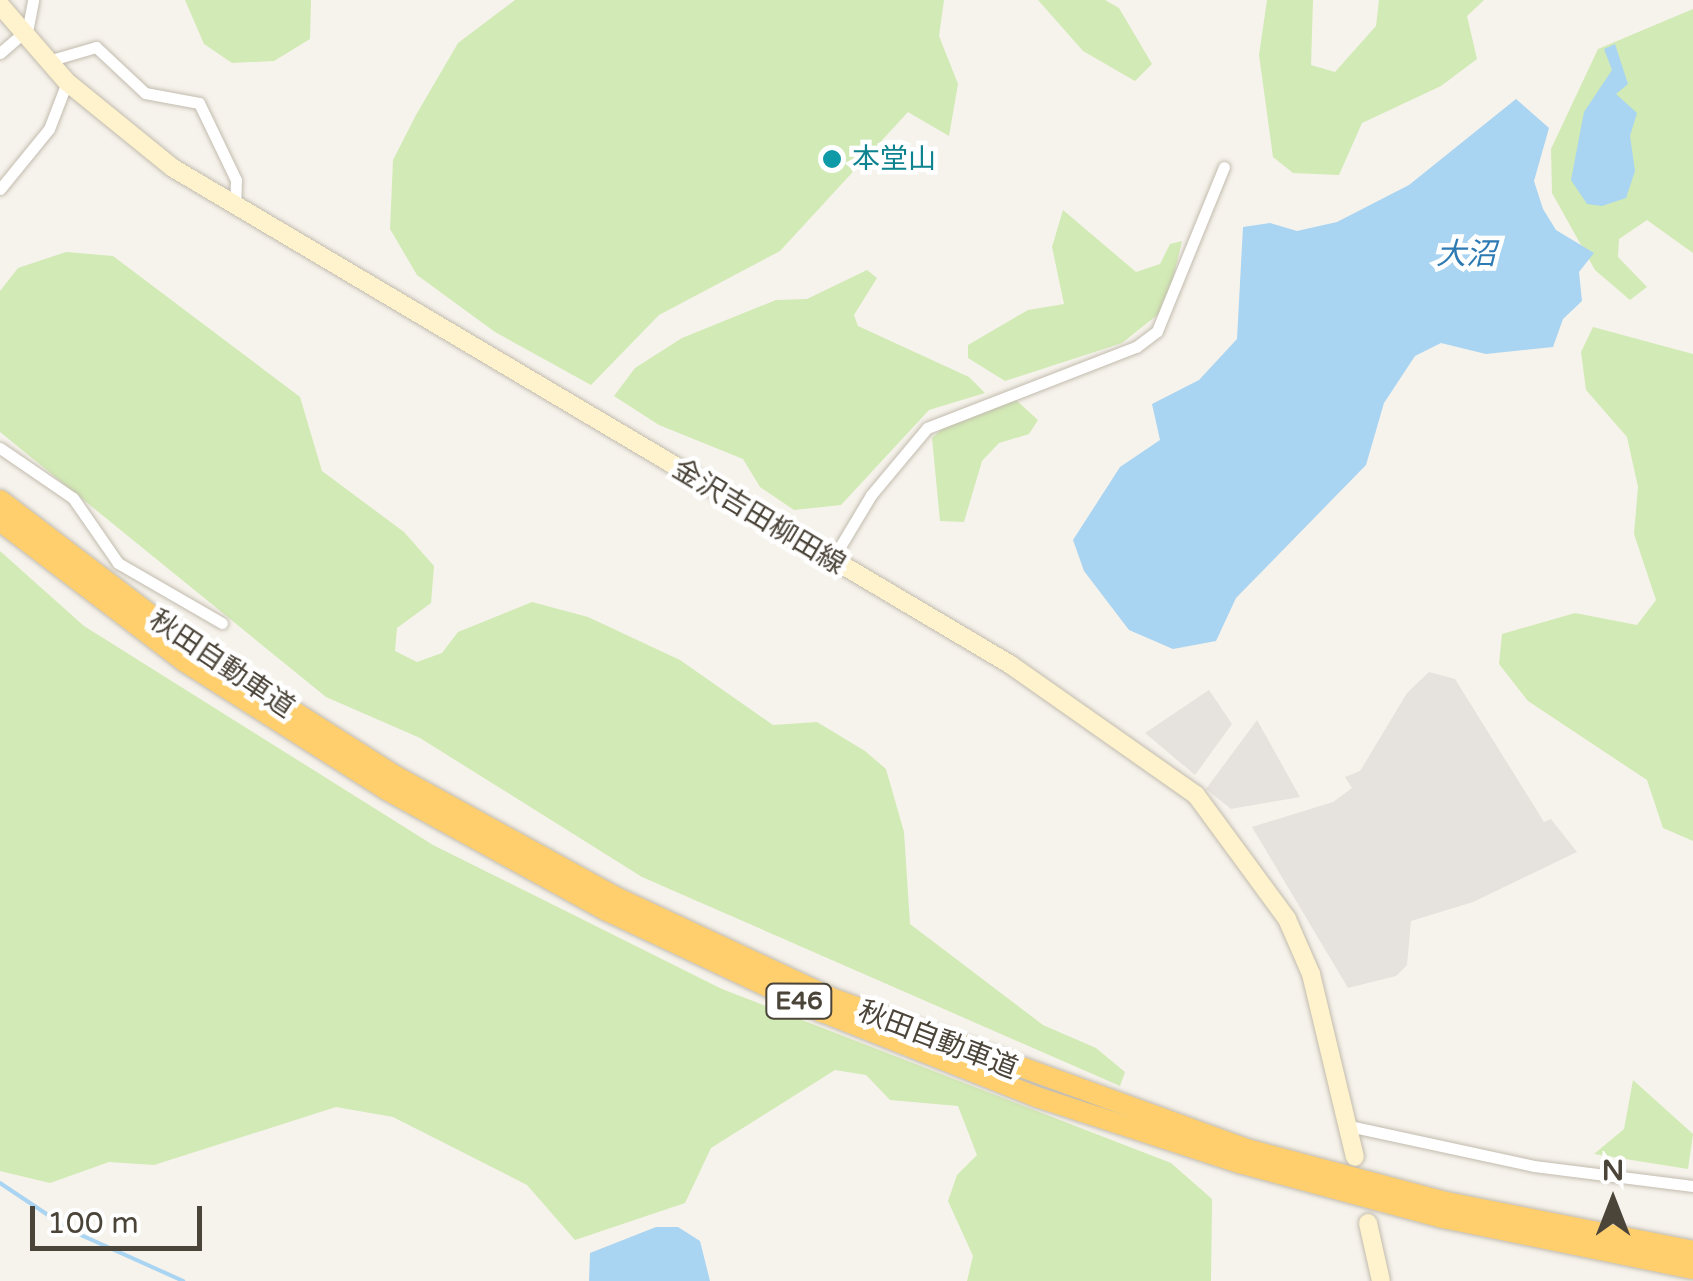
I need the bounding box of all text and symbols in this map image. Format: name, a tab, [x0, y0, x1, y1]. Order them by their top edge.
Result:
place label: 本堂山	[852, 142, 936, 176]
marker: 本堂山	[821, 148, 843, 170]
water label: 大沼	[1436, 237, 1496, 273]
street label: 金沢吉田柳田線	[666, 452, 852, 582]
street label: 秋田自動車道	[143, 603, 301, 725]
road number: E46	[764, 981, 834, 1021]
street label: 秋田自動車道	[854, 994, 1022, 1086]
north arrow	[1563, 1151, 1663, 1251]
text: N	[1602, 1154, 1624, 1188]
scale bar	[35, 1186, 208, 1248]
text: 100 m	[47, 1205, 139, 1242]

